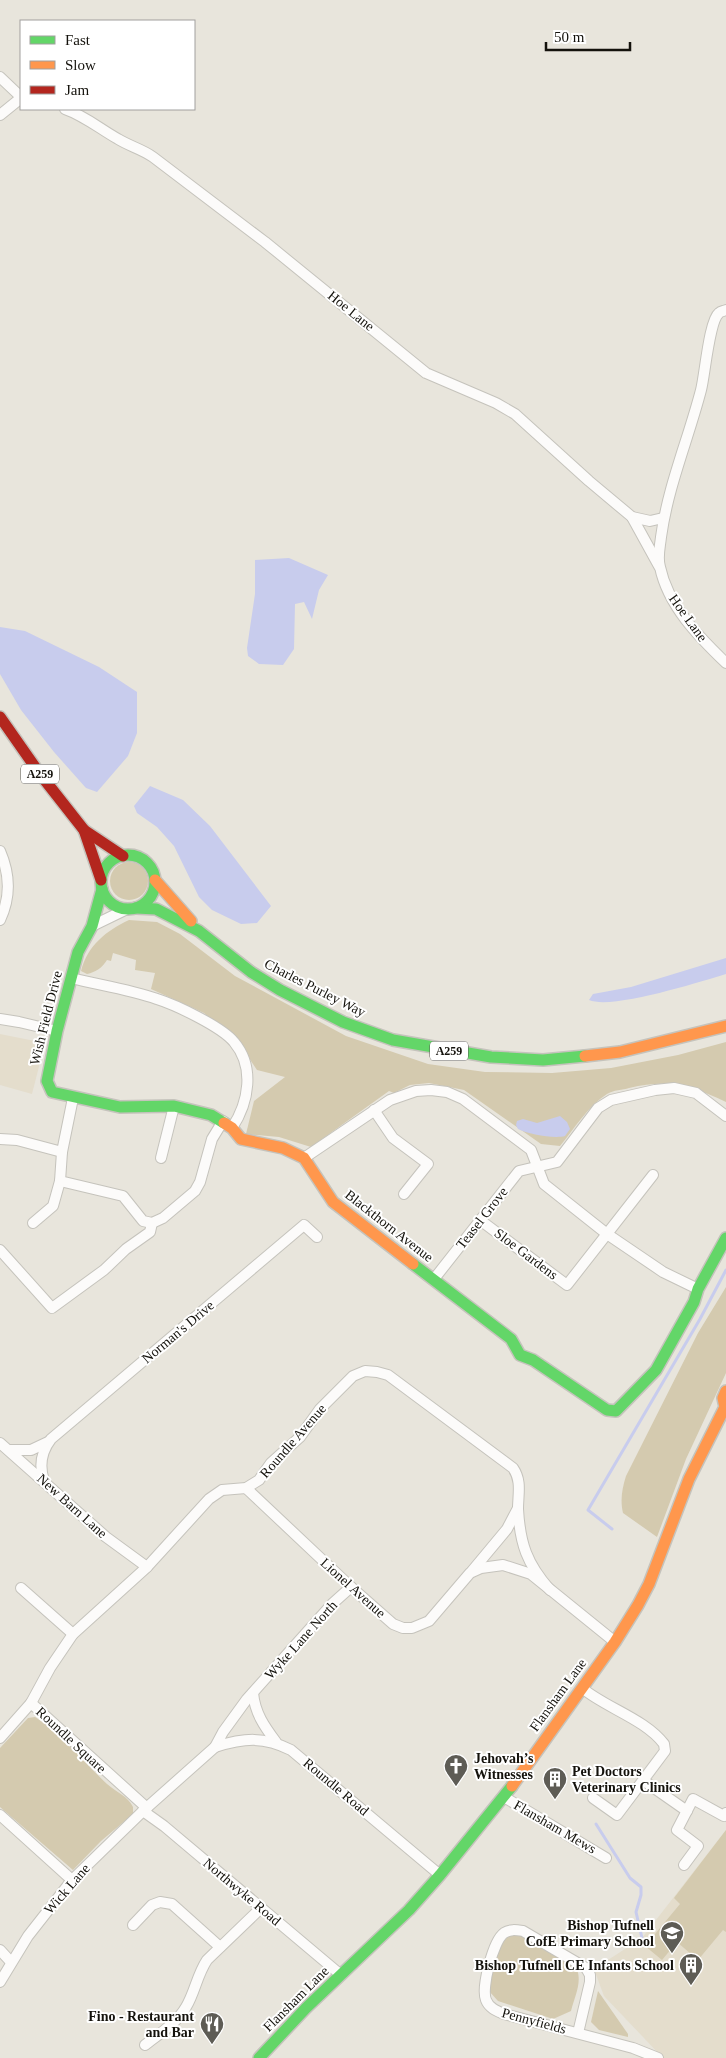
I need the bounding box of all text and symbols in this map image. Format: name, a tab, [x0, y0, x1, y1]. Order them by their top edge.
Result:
legend	[20, 20, 195, 110]
scale bar	[546, 20, 630, 52]
text: 50 m	[554, 29, 585, 45]
text: Fast	[65, 32, 91, 48]
text: Slow	[65, 57, 96, 73]
text: Jam	[65, 82, 89, 98]
street label: Hoe Lane	[325, 288, 377, 334]
street label: Hoe Lane	[666, 591, 710, 645]
road number: A259	[21, 764, 59, 784]
street label: Charles Purley Way	[262, 956, 368, 1020]
street label: Wish Field Drive	[27, 969, 65, 1067]
road number: A259	[430, 1042, 468, 1060]
street label: Teasel Grove	[453, 1184, 511, 1252]
street label: Blackthorn Avenue	[342, 1187, 436, 1265]
street label: Sloe Gardens	[492, 1225, 560, 1283]
street label: Norman's Drive	[139, 1298, 217, 1366]
street label: Roundle Avenue	[257, 1401, 329, 1481]
street label: New Barn Lane	[34, 1471, 110, 1541]
street label: Lionel Avenue	[318, 1555, 388, 1621]
street label: Wyke Lane North	[262, 1598, 340, 1682]
street label: Flansham Lane	[527, 1656, 589, 1734]
street label: Roundle Square	[33, 1704, 109, 1776]
place label: Jehovah’s Witnesses	[474, 1751, 534, 1782]
church icon: Jehovah’s Witnesses	[443, 1753, 469, 1787]
street label: Roundle Road	[300, 1755, 372, 1819]
place label: Pet Doctors Veterinary Clinics	[572, 1764, 681, 1795]
building icon: Pet Doctors Veterinary Clinics	[542, 1766, 568, 1800]
street label: Flansham Mews	[511, 1797, 599, 1857]
street label: Northwyke Road	[200, 1855, 284, 1929]
street label: Wick Lane	[41, 1861, 93, 1917]
place label: Bishop Tufnell CofE Primary School	[526, 1918, 654, 1949]
school or university icon: Bishop Tufnell CofE Primary School	[659, 1920, 685, 1954]
building icon: Bishop Tufnell CE Infants School	[678, 1952, 704, 1986]
place label: Bishop Tufnell CE Infants School	[475, 1958, 674, 1973]
street label: Flansham Lane	[260, 1963, 332, 2035]
street label: Pennyfields	[500, 2005, 568, 2037]
place label: Fino - Restaurant and Bar	[88, 2009, 194, 2040]
restaurant icon: Fino - Restaurant and Bar	[199, 2011, 225, 2045]

